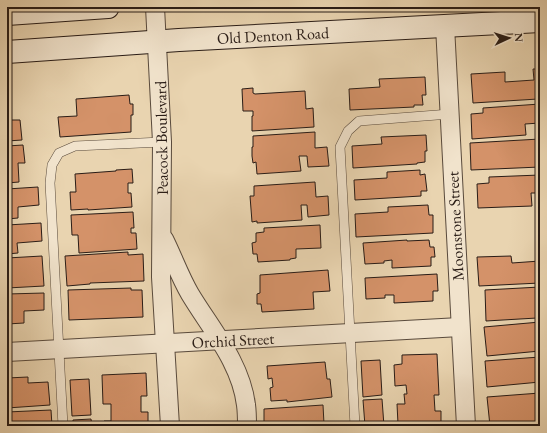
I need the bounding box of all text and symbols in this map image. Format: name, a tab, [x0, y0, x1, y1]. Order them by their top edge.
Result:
north arrow	[489, 18, 529, 58]
street label: Old Denton Road	[216, 22, 330, 49]
text: N	[512, 32, 526, 42]
street label: Peacock Boulevard	[150, 80, 173, 195]
street label: Moonstone Street	[442, 171, 469, 281]
street label: Orchid Street	[191, 328, 275, 353]

